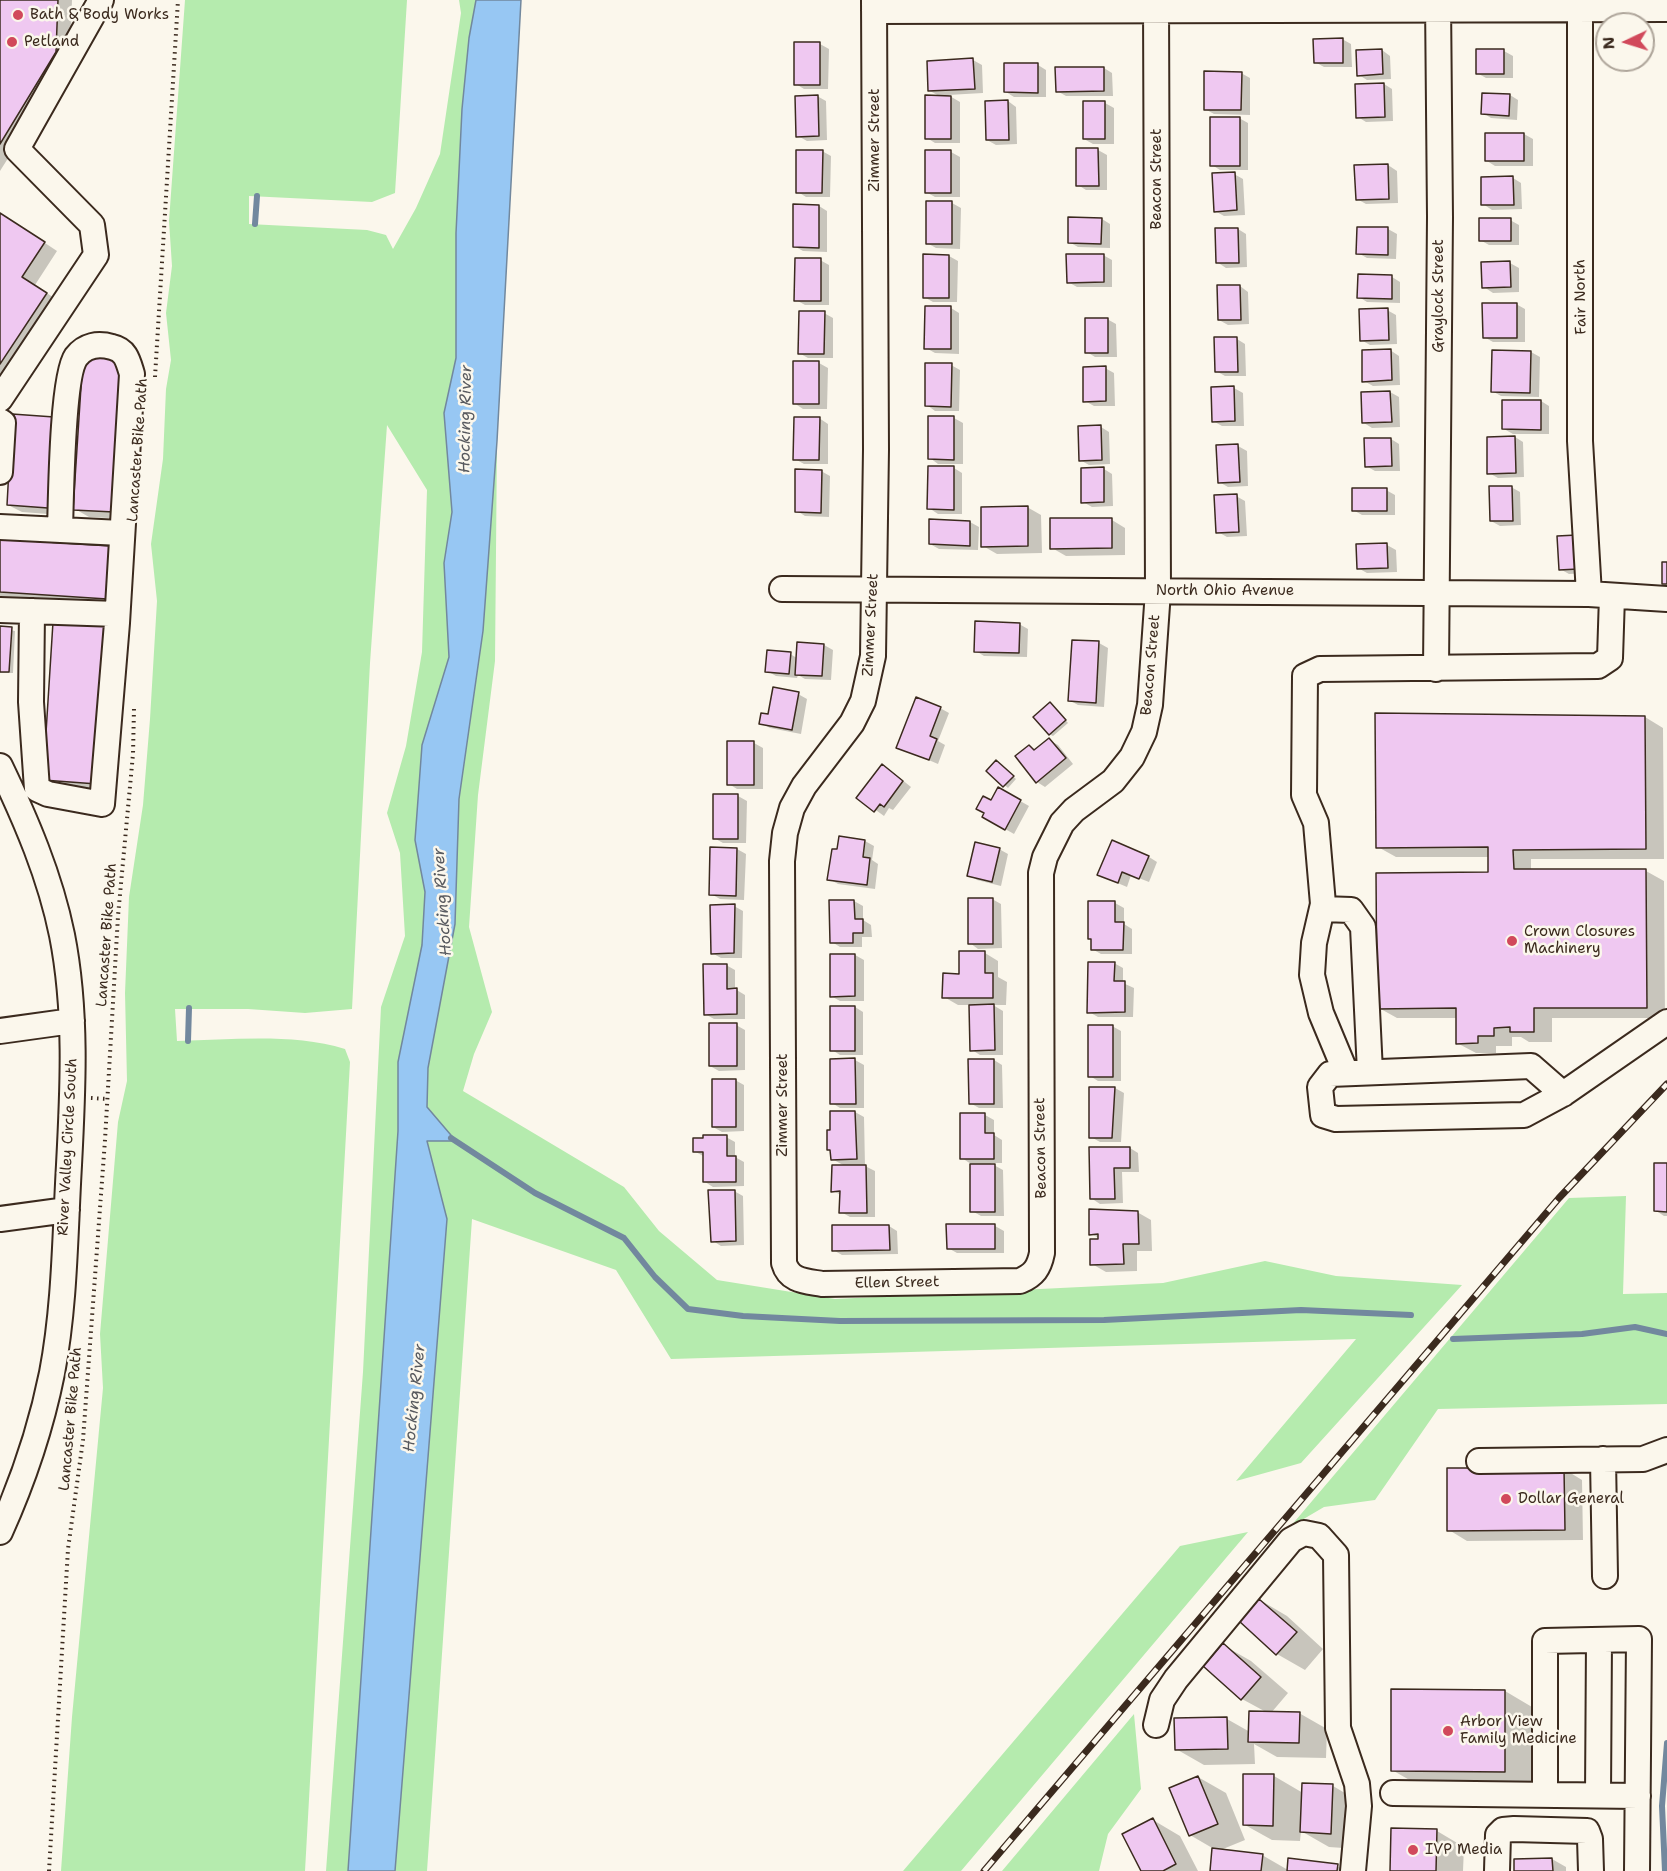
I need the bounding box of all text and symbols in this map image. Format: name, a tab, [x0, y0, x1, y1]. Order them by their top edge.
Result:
place label: Bath & Body Works	[30, 6, 169, 24]
marker: Bath & Body Works	[11, 8, 25, 22]
north arrow	[1595, 12, 1655, 72]
place label: Petland	[24, 33, 79, 51]
marker: Petland	[5, 35, 19, 49]
text: N	[1598, 36, 1619, 50]
street label: Zimmer Street	[866, 88, 884, 192]
street label: Beacon Street	[1148, 128, 1166, 230]
street label: Graylock Street	[1430, 239, 1448, 353]
street label: Fair North	[1571, 259, 1591, 335]
water label: Hocking River	[455, 365, 477, 473]
street label: Lancaster Bike Path	[124, 377, 152, 523]
street label: Zimmer Street	[859, 573, 883, 677]
street label: North Ohio Avenue	[1156, 582, 1294, 600]
street label: Beacon Street	[1138, 614, 1164, 716]
water label: Hocking River	[430, 847, 456, 957]
street label: Lancaster Bike Path	[93, 862, 121, 1008]
place label: Crown Closures Machinery	[1524, 923, 1635, 958]
marker: Crown Closures Machinery	[1505, 934, 1519, 948]
street label: Zimmer Street	[774, 1053, 792, 1157]
street label: River Valley Circle South	[54, 1058, 82, 1236]
street label: Beacon Street	[1031, 1097, 1051, 1199]
street label: Ellen Street	[854, 1273, 940, 1293]
water label: Hocking River	[400, 1343, 430, 1453]
street label: Lancaster Bike Path	[56, 1346, 86, 1492]
place label: Dollar General	[1518, 1490, 1624, 1508]
marker: Dollar General	[1499, 1492, 1513, 1506]
place label: Arbor View Family Medicine	[1460, 1713, 1577, 1748]
marker: Arbor View Family Medicine	[1441, 1724, 1455, 1738]
place label: IVP Media	[1425, 1841, 1502, 1859]
marker: IVP Media	[1406, 1843, 1420, 1857]

